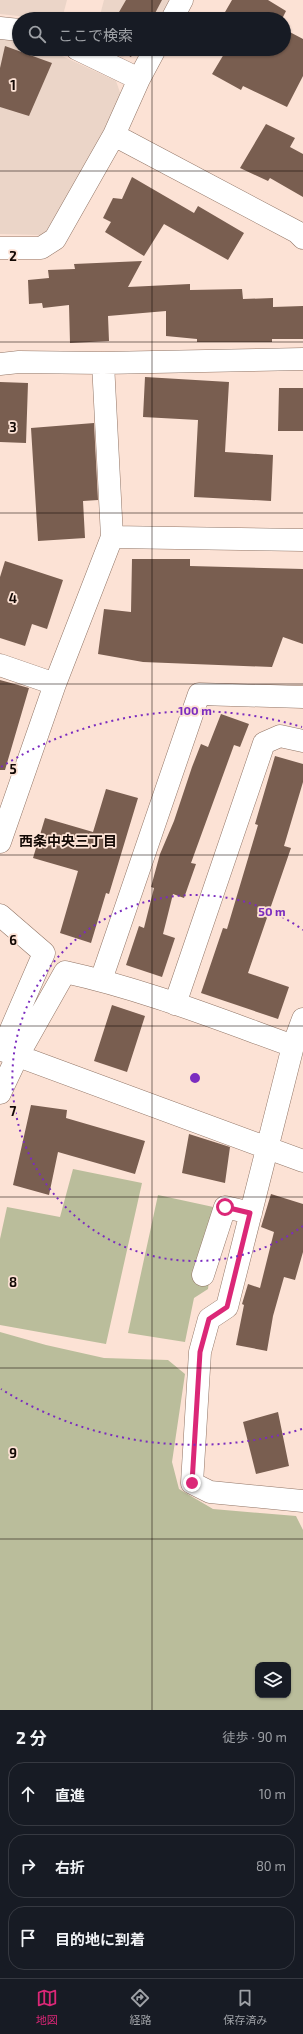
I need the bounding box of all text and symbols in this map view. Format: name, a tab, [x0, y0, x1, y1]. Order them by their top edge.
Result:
search box	[12, 12, 291, 56]
icon: search	[26, 23, 48, 45]
text: ここで検索	[58, 26, 133, 44]
text: 1	[10, 77, 16, 93]
text: 2	[9, 248, 17, 264]
text: 3	[9, 419, 17, 435]
text: 4	[9, 590, 17, 606]
text: 100 m	[178, 703, 212, 717]
text: 5	[9, 761, 17, 777]
district label: 西条中央三丁目	[19, 832, 117, 849]
text: 50 m	[258, 904, 286, 918]
text: 6	[9, 932, 17, 948]
centre of rings	[188, 1071, 202, 1085]
text: 7	[10, 1103, 17, 1119]
route start	[216, 1198, 234, 1216]
text: 8	[9, 1274, 17, 1290]
text: 9	[9, 1445, 17, 1461]
route end	[183, 1474, 201, 1492]
map controls	[255, 1662, 291, 1698]
button: layers	[255, 1662, 291, 1698]
text: 2 分	[16, 1727, 47, 1747]
text: 徒歩 · 90 m	[223, 1729, 287, 1745]
icon: ahead	[17, 1783, 39, 1805]
text: 直進	[55, 1786, 85, 1804]
text: 10 m	[259, 1786, 286, 1802]
icon: right	[17, 1855, 39, 1877]
text: 右折	[55, 1858, 85, 1876]
text: 80 m	[256, 1858, 286, 1874]
icon: arrive	[17, 1927, 39, 1949]
text: 目的地に到着	[55, 1930, 145, 1948]
tab: 地図	[36, 1987, 58, 2027]
tab: 経路	[129, 1987, 151, 2027]
tab: 保存済み	[223, 1987, 267, 2027]

